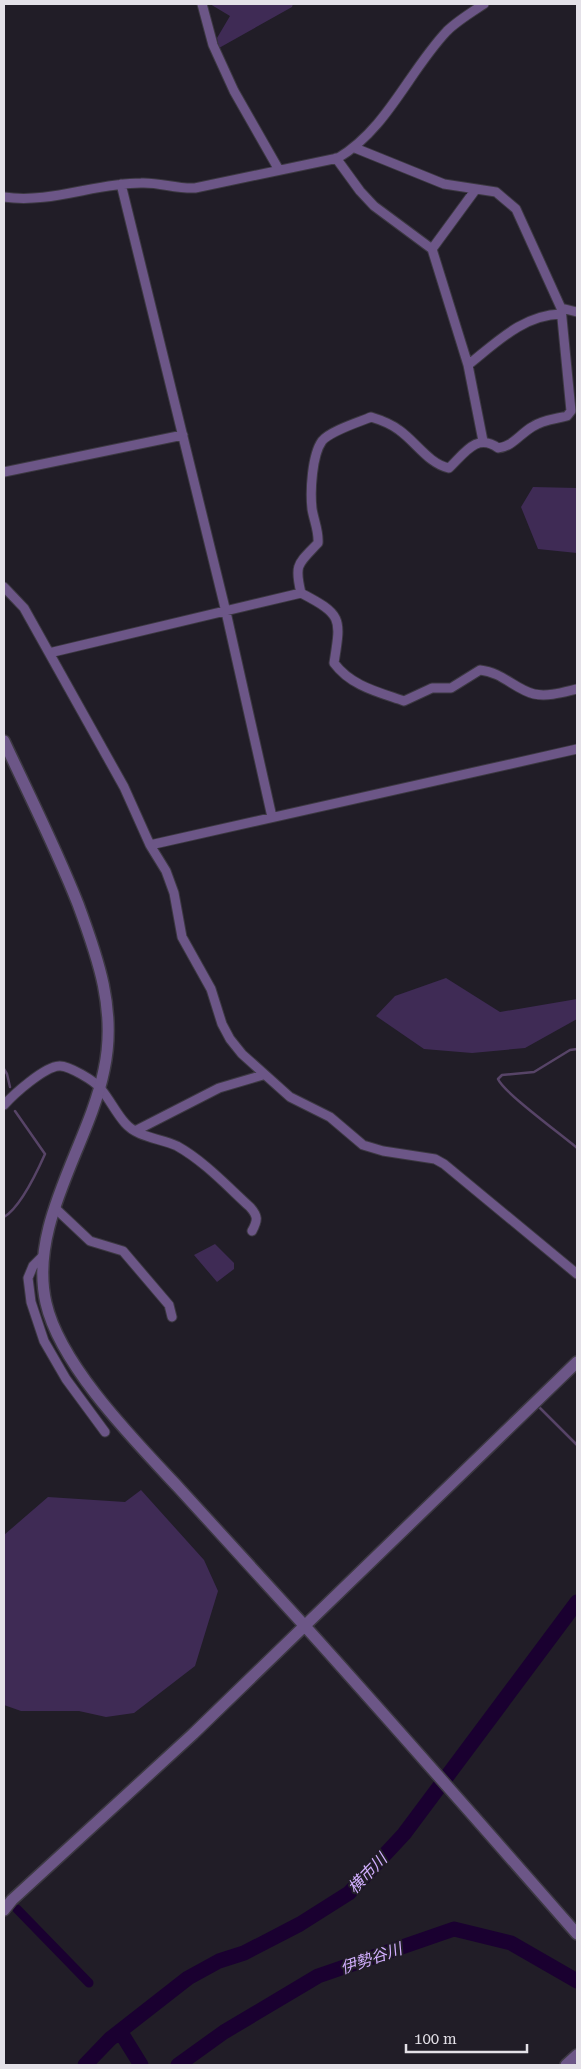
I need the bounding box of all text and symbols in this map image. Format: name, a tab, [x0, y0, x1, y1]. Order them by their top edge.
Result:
water label: 横市川	[344, 1848, 392, 1897]
water label: 伊勢谷川	[338, 1938, 406, 1978]
scale bar	[406, 2022, 527, 2054]
text: 100 m	[414, 2030, 457, 2048]

